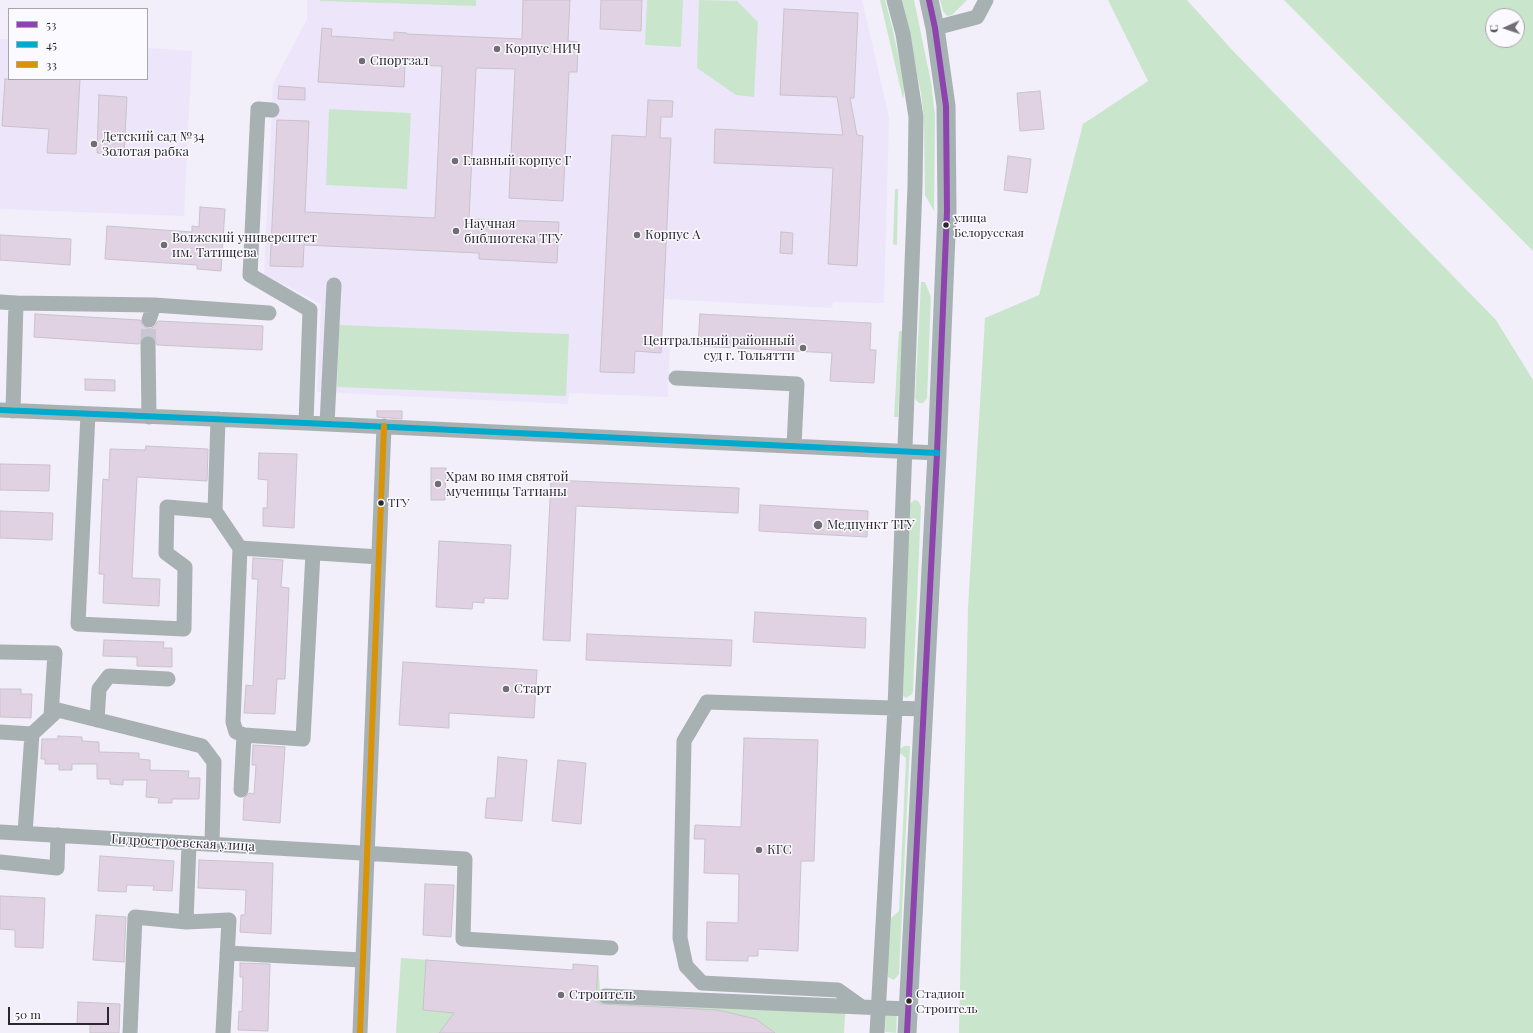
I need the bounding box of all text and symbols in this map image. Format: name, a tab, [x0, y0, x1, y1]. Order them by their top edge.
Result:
legend	[8, 8, 148, 80]
north arrow	[1485, 8, 1525, 48]
text: 53	[46, 16, 56, 32]
text: С	[1486, 24, 1501, 33]
text: 45	[46, 36, 57, 52]
place label: Корпус НИЧ	[505, 41, 581, 57]
marker: Корпус НИЧ	[492, 44, 502, 54]
place label: Спортзал	[370, 53, 429, 69]
text: 33	[46, 56, 57, 72]
marker: Спортзал	[357, 56, 367, 66]
place label: Детский сад №34 Золотая рабка	[102, 129, 205, 160]
marker: Детский сад №34 Золотая рабка	[89, 139, 99, 149]
place label: Главный корпус Г	[463, 153, 571, 169]
marker: Главный корпус Г	[450, 156, 460, 166]
place label: улица Белорусская	[954, 211, 1024, 239]
place label: Научная библиотека ТГУ	[464, 216, 563, 247]
marker: улица Белорусская	[941, 220, 951, 230]
marker: Научная библиотека ТГУ	[451, 226, 461, 236]
place label: Корпус А	[645, 227, 700, 243]
place label: Волжский университет им. Татищева	[172, 230, 317, 261]
marker: Корпус А	[632, 230, 642, 240]
marker: Волжский университет им. Татищева	[159, 240, 169, 250]
place label: Центральный районный суд г. Тольятти	[643, 333, 795, 364]
marker: Центральный районный суд г. Тольятти	[798, 343, 808, 353]
place label: Храм во имя святой мученицы Татианы	[446, 469, 569, 500]
marker: Храм во имя святой мученицы Татианы	[433, 479, 443, 489]
place label: ТГУ	[388, 496, 410, 510]
marker: ТГУ	[376, 498, 386, 508]
place label: Медпункт ТГУ	[827, 517, 915, 533]
marker: Медпункт ТГУ	[812, 519, 824, 531]
place label: Старт	[514, 681, 551, 697]
marker: Старт	[501, 684, 511, 694]
street label: Гидростроевская улица	[111, 831, 255, 855]
place label: КГС	[767, 842, 792, 858]
marker: КГС	[754, 845, 764, 855]
place label: Строитель	[569, 987, 636, 1003]
place label: Стадион Строитель	[916, 987, 977, 1015]
marker: Строитель	[556, 990, 566, 1000]
marker: Стадион Строитель	[904, 996, 914, 1006]
scale bar	[10, 999, 111, 1025]
text: 50 m	[15, 1006, 41, 1022]

